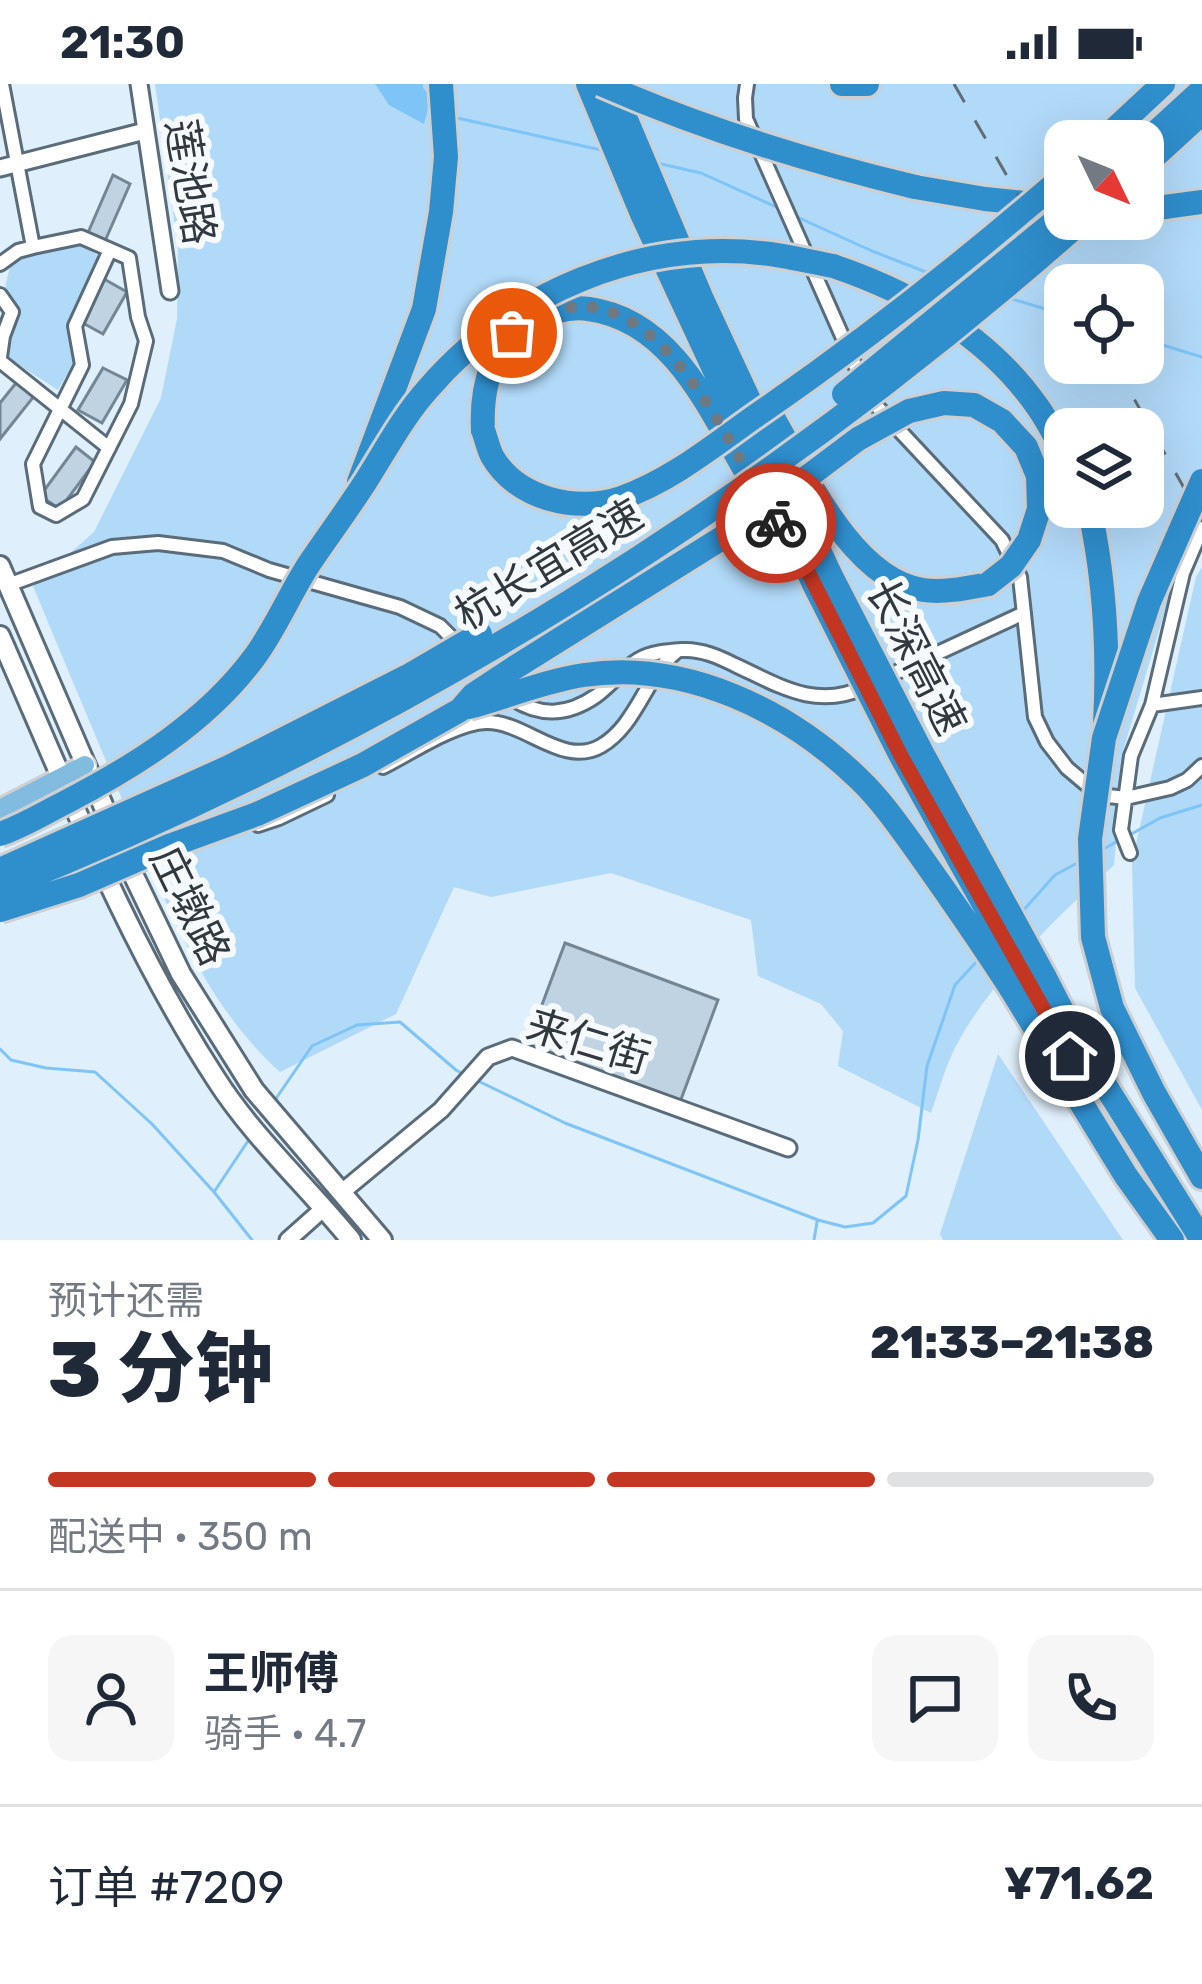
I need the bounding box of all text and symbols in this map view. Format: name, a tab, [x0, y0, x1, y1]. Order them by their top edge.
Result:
text: 21:30	[60, 16, 185, 69]
street label: 莲池路	[155, 116, 225, 248]
north arrow	[1044, 120, 1164, 240]
map controls	[1044, 120, 1164, 528]
button: locate	[1044, 264, 1164, 384]
pin	[461, 282, 563, 384]
icon: bag	[479, 300, 545, 366]
button: layers	[1044, 408, 1164, 528]
courier	[716, 463, 836, 583]
street label: 杭长宜高速	[446, 489, 652, 641]
icon: bike	[743, 490, 809, 556]
street label: 长深高速	[856, 571, 976, 743]
street label: 庄墩路	[140, 838, 240, 974]
street label: 来仁街	[520, 1000, 656, 1084]
pin	[1019, 1005, 1121, 1107]
icon: home	[1037, 1023, 1103, 1089]
text: 预计还需	[48, 1278, 204, 1324]
text: 21:33–21:38	[870, 1316, 1154, 1369]
text: 3 分钟	[48, 1323, 273, 1416]
text: 配送中 · 350 m	[48, 1514, 313, 1560]
button: person	[48, 1635, 174, 1761]
button: chat	[872, 1635, 998, 1761]
button: phone	[1028, 1635, 1154, 1761]
text: 王师傅	[204, 1647, 339, 1700]
text: 骑手 · 4.7	[204, 1711, 366, 1757]
text: ¥71.62	[1004, 1857, 1154, 1910]
text: 订单 #7209	[48, 1861, 284, 1914]

